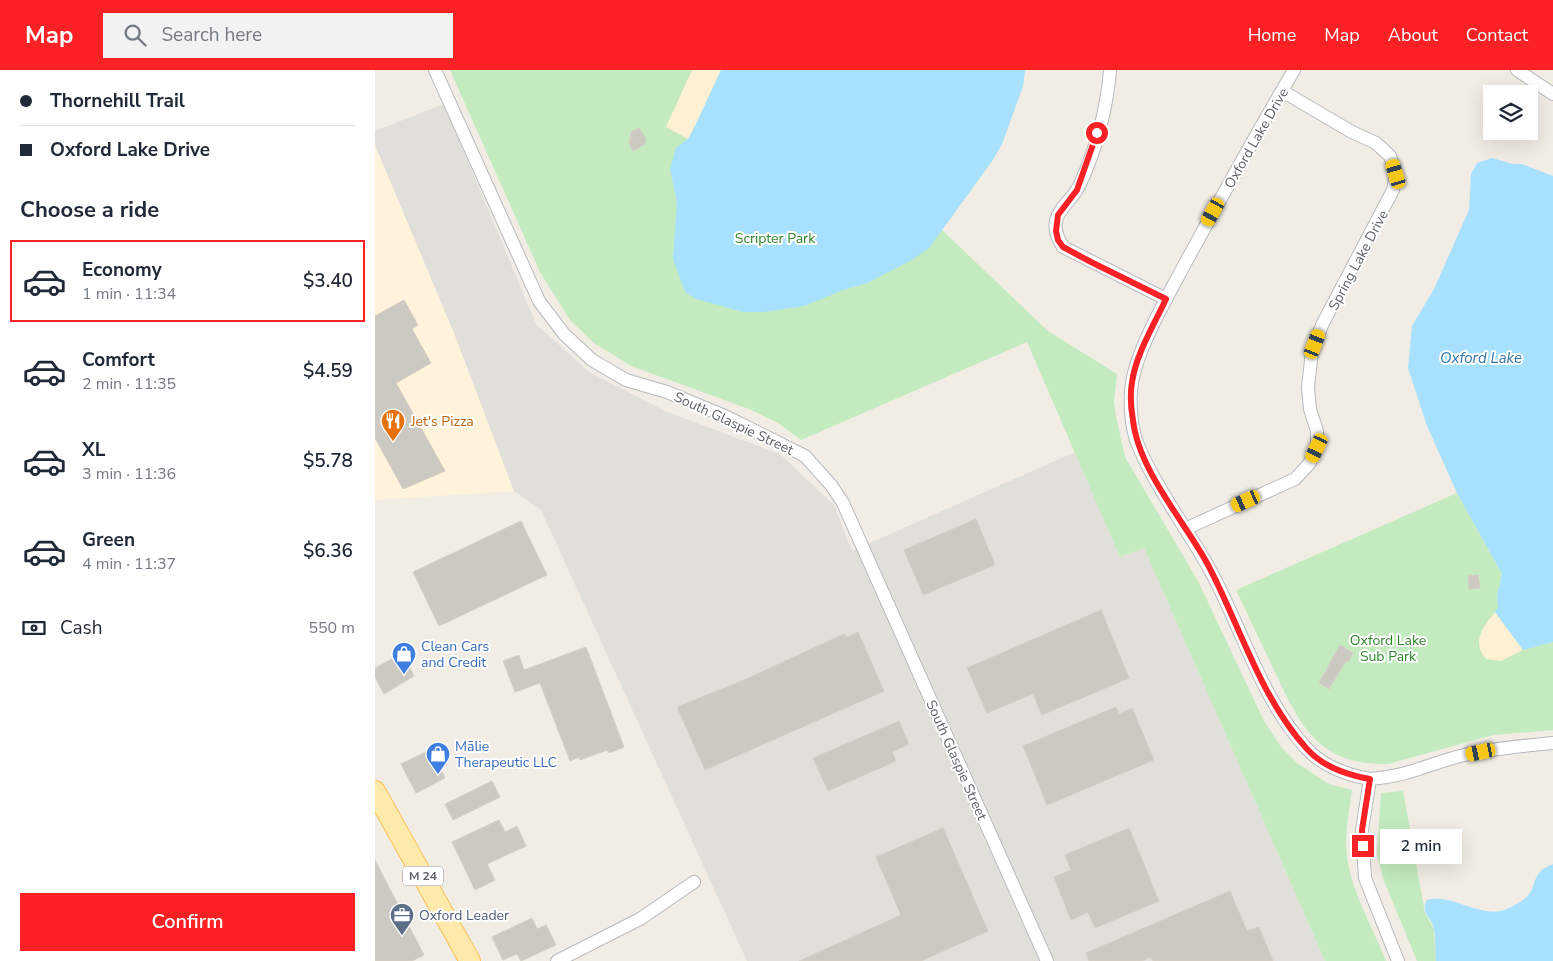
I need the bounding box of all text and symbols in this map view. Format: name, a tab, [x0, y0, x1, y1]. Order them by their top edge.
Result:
search box	[103, 13, 453, 58]
text: Map	[25, 19, 73, 51]
icon: search	[121, 21, 149, 49]
text: Search here	[161, 22, 262, 48]
text: Home	[1248, 23, 1296, 47]
text: Map	[1324, 23, 1360, 47]
text: About	[1388, 23, 1438, 47]
text: Contact	[1466, 23, 1528, 47]
street label: Oxford Lake Drive	[1220, 85, 1293, 192]
map controls	[1483, 85, 1538, 140]
button: layers	[1483, 85, 1538, 140]
text: Thornehill Trail	[50, 88, 185, 114]
route start	[1086, 122, 1108, 144]
text: Oxford Lake Drive	[50, 137, 210, 163]
car	[1384, 157, 1407, 191]
text: Choose a ride	[20, 195, 159, 225]
car	[1199, 195, 1226, 229]
street label: Spring Lake Drive	[1324, 207, 1393, 314]
park label: Scripter Park	[735, 229, 816, 248]
text: Economy	[82, 257, 162, 283]
icon: car	[22, 259, 67, 304]
text: $3.40	[303, 268, 353, 294]
text: 1 min · 11:34	[82, 283, 176, 305]
car	[1302, 327, 1327, 361]
text: Comfort	[82, 347, 155, 373]
water label: Oxford Lake	[1440, 348, 1522, 368]
icon: car	[22, 349, 67, 394]
text: $4.59	[303, 358, 353, 384]
text: 2 min · 11:35	[82, 373, 176, 395]
street label: South Glaspie Street	[671, 387, 797, 460]
restaurant icon: Jet's Pizza	[380, 408, 406, 442]
place label: Jet's Pizza	[410, 412, 474, 431]
car	[1303, 431, 1330, 465]
text: XL	[82, 437, 105, 463]
icon: car	[22, 439, 67, 484]
text: $5.78	[303, 448, 353, 474]
text: 3 min · 11:36	[82, 463, 176, 485]
car	[1229, 488, 1262, 514]
text: Green	[82, 527, 135, 553]
icon: car	[22, 529, 67, 574]
text: $6.36	[303, 538, 353, 564]
text: 4 min · 11:37	[82, 553, 176, 575]
icon: cash	[20, 614, 48, 642]
text: Cash	[60, 615, 102, 641]
text: 550 m	[308, 617, 355, 639]
park label: Oxford Lake Sub Park	[1350, 631, 1426, 666]
place label: Clean Cars and Credit	[421, 637, 489, 672]
shop icon: Clean Cars and Credit	[391, 641, 417, 675]
street label: South Glaspie Street	[921, 697, 992, 823]
place label: Mālie Therapeutic LLC	[455, 737, 557, 772]
shop icon: Mālie Therapeutic LLC	[425, 741, 451, 775]
car	[1464, 742, 1497, 762]
callout: 2 min	[1381, 828, 1463, 864]
route end	[1352, 835, 1374, 857]
text: 2 min	[1401, 835, 1441, 857]
road number: M 24	[403, 866, 443, 886]
button: Confirm	[20, 893, 355, 951]
office icon: Oxford Leader	[389, 902, 415, 936]
place label: Oxford Leader	[419, 906, 509, 925]

